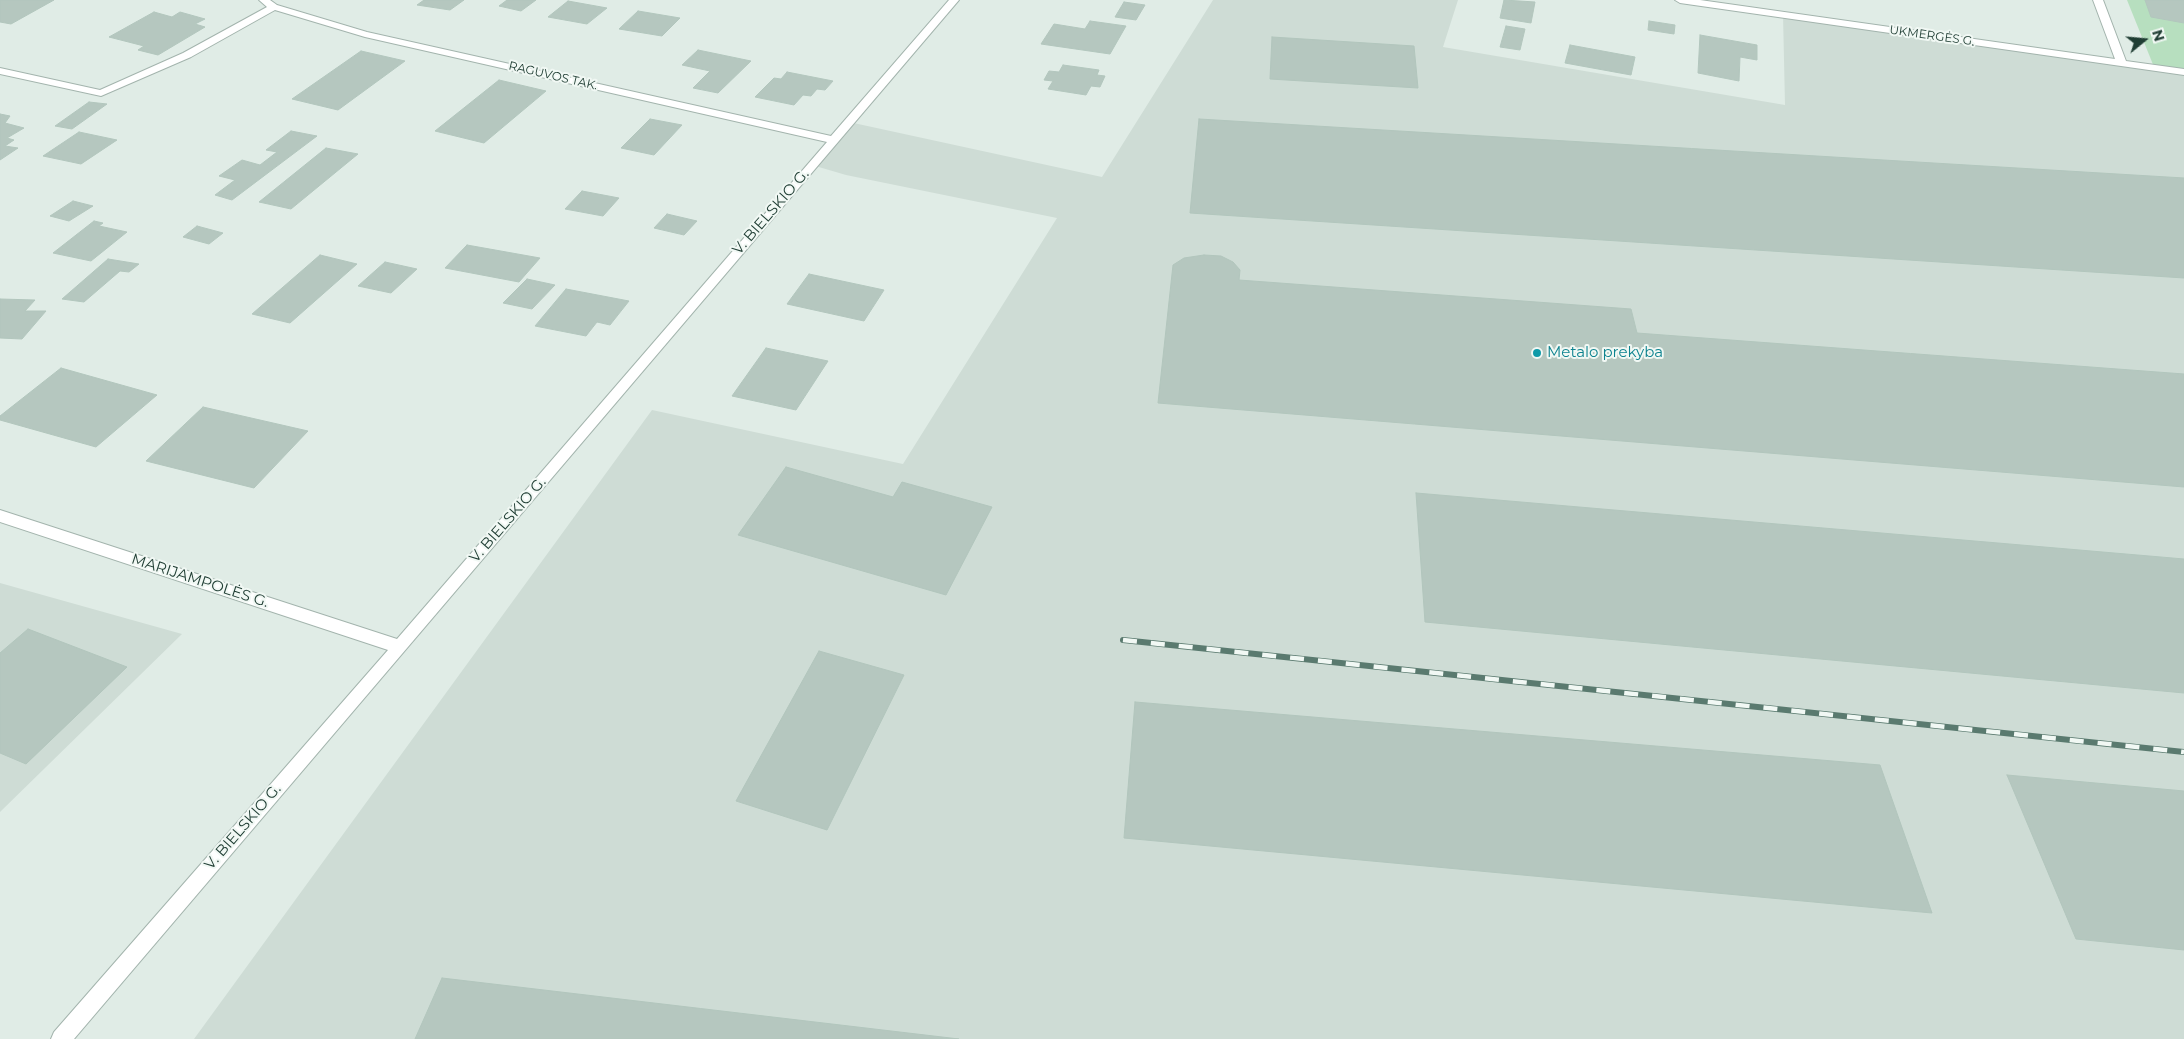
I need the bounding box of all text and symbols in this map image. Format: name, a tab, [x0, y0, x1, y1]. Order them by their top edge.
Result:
north arrow	[2119, 15, 2169, 65]
street label: UKMERGĖS G.	[1888, 23, 1976, 49]
text: N	[2148, 28, 2169, 44]
street label: RAGUVOS TAK.	[507, 59, 599, 93]
street label: V. BIELSKIO G.	[729, 166, 813, 258]
place label: Metalo prekyba	[1547, 344, 1663, 362]
marker: Metalo prekyba	[1531, 347, 1543, 359]
street label: V. BIELSKIO G.	[466, 474, 550, 566]
street label: MARIJAMPOLĖS G.	[129, 550, 271, 612]
street label: V. BIELSKIO G.	[201, 781, 285, 873]

